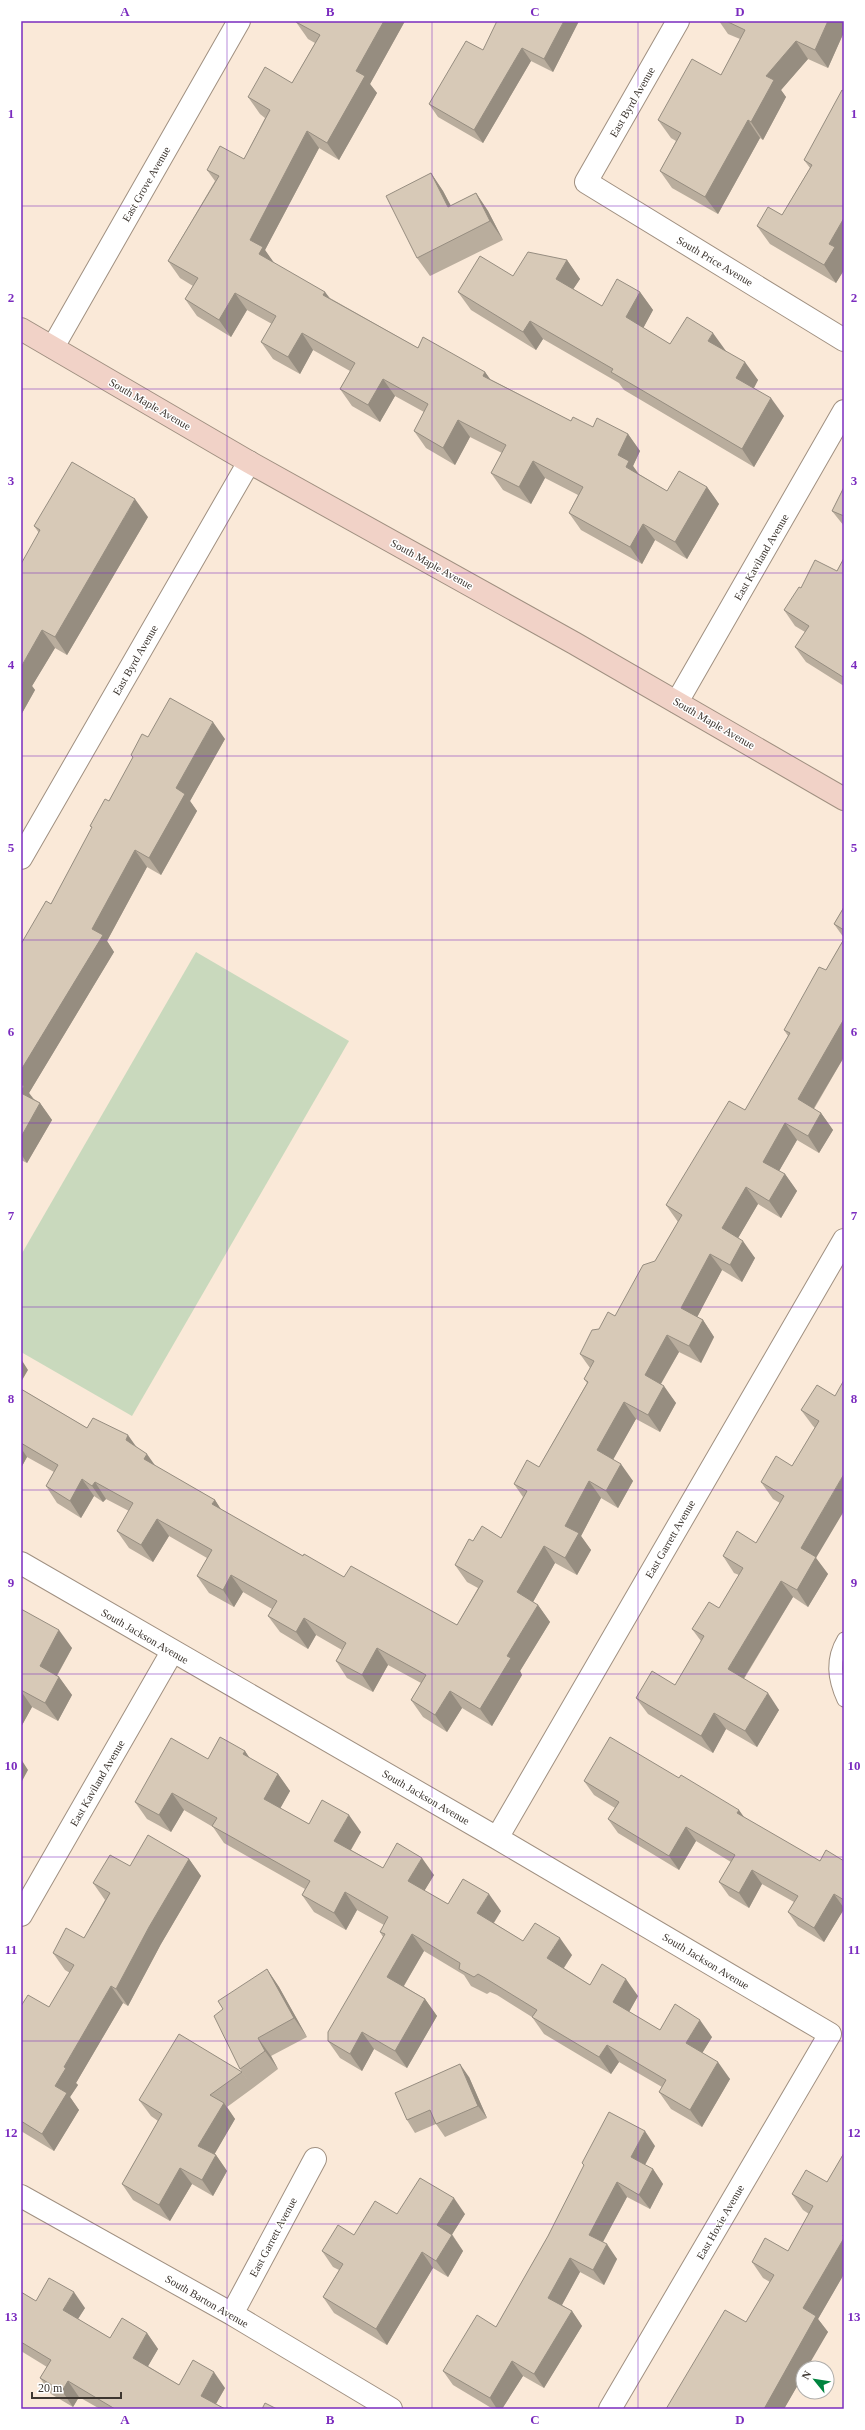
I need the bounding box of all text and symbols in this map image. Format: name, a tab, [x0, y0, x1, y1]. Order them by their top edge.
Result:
text: A	[120, 4, 130, 19]
text: B	[326, 4, 335, 19]
text: C	[530, 4, 540, 19]
text: D	[735, 4, 745, 19]
street label: East Byrd Avenue	[607, 65, 657, 139]
text: 1	[8, 106, 14, 121]
text: 1	[851, 106, 857, 121]
street label: East Grove Avenue	[120, 144, 172, 224]
street label: South Price Avenue	[675, 234, 755, 288]
text: 2	[8, 290, 14, 305]
text: 2	[851, 290, 857, 305]
street label: South Maple Avenue	[107, 376, 193, 432]
text: 3	[8, 473, 15, 488]
text: 3	[851, 473, 858, 488]
street label: East Kaviland Avenue	[731, 512, 791, 602]
street label: South Maple Avenue	[389, 536, 475, 592]
street label: East Byrd Avenue	[110, 623, 160, 697]
text: 4	[8, 657, 15, 672]
text: 4	[851, 657, 858, 672]
street label: South Maple Avenue	[671, 695, 757, 751]
text: 5	[8, 840, 15, 855]
text: 5	[851, 840, 858, 855]
text: 6	[8, 1024, 15, 1039]
text: 6	[851, 1024, 858, 1039]
text: 7	[8, 1208, 15, 1223]
text: 7	[851, 1208, 858, 1223]
text: 8	[8, 1391, 15, 1406]
text: 8	[851, 1391, 858, 1406]
street label: East Garrett Avenue	[643, 1498, 697, 1580]
text: 9	[8, 1575, 15, 1590]
text: 9	[851, 1575, 858, 1590]
street label: South Jackson Avenue	[99, 1606, 191, 1666]
street label: East Kaviland Avenue	[67, 1738, 127, 1828]
text: 10	[5, 1758, 18, 1773]
text: 10	[848, 1758, 861, 1773]
street label: South Jackson Avenue	[380, 1767, 472, 1827]
street label: South Jackson Avenue	[661, 1930, 752, 1992]
text: 11	[5, 1942, 17, 1957]
text: 11	[848, 1942, 860, 1957]
text: 12	[5, 2125, 18, 2140]
text: 12	[848, 2125, 861, 2140]
street label: East Hoxie Avenue	[694, 2182, 746, 2261]
street label: East Garrett Avenue	[247, 2195, 299, 2279]
street label: South Barton Avenue	[163, 2272, 251, 2330]
text: 13	[5, 2309, 18, 2324]
text: 13	[848, 2309, 861, 2324]
north arrow	[795, 2360, 835, 2400]
text: N	[799, 2369, 814, 2381]
scale bar	[32, 2374, 121, 2400]
text: 20 m	[38, 2381, 63, 2395]
text: A	[120, 2412, 130, 2427]
text: B	[326, 2412, 335, 2427]
text: C	[530, 2412, 540, 2427]
text: D	[735, 2412, 745, 2427]

